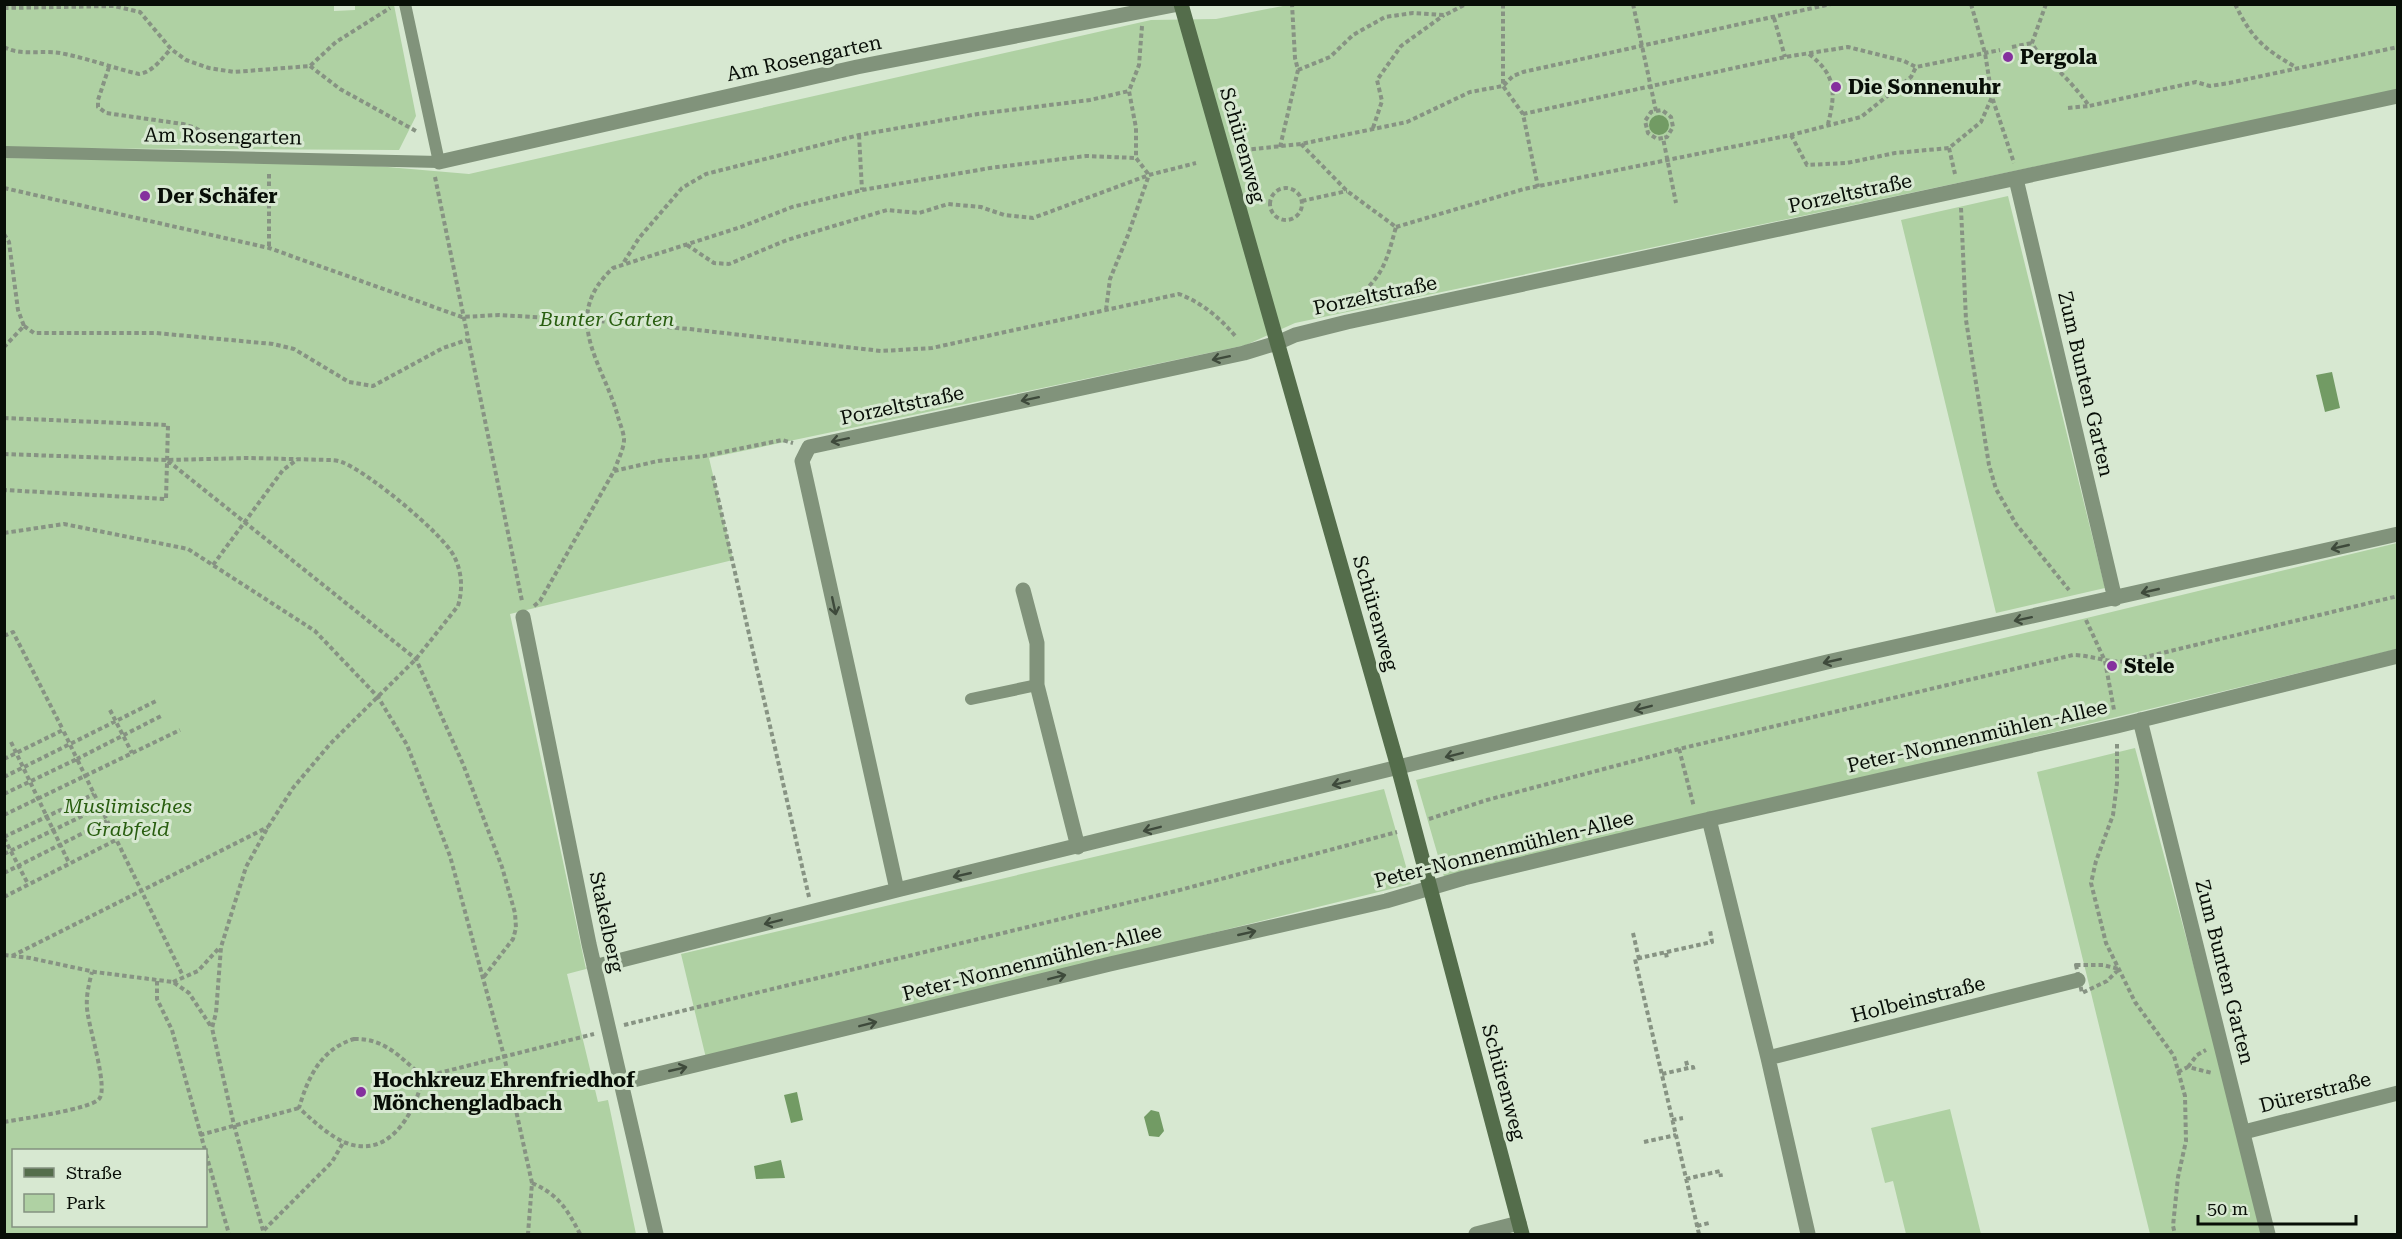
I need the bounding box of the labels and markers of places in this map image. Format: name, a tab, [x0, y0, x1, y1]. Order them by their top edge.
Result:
place label: Pergola	[2020, 45, 2097, 69]
marker: Pergola	[2001, 50, 2015, 64]
place label: Die Sonnenuhr	[1848, 75, 2001, 99]
marker: Die Sonnenuhr	[1829, 80, 1843, 94]
place label: Der Schäfer	[157, 184, 278, 208]
marker: Der Schäfer	[138, 189, 152, 203]
place label: Stele	[2124, 654, 2175, 678]
marker: Stele	[2105, 659, 2119, 673]
place label: Hochkreuz Ehrenfriedhof Mönchengladbach	[373, 1068, 635, 1115]
marker: Hochkreuz Ehrenfriedhof Mönchengladbach	[354, 1085, 368, 1099]

